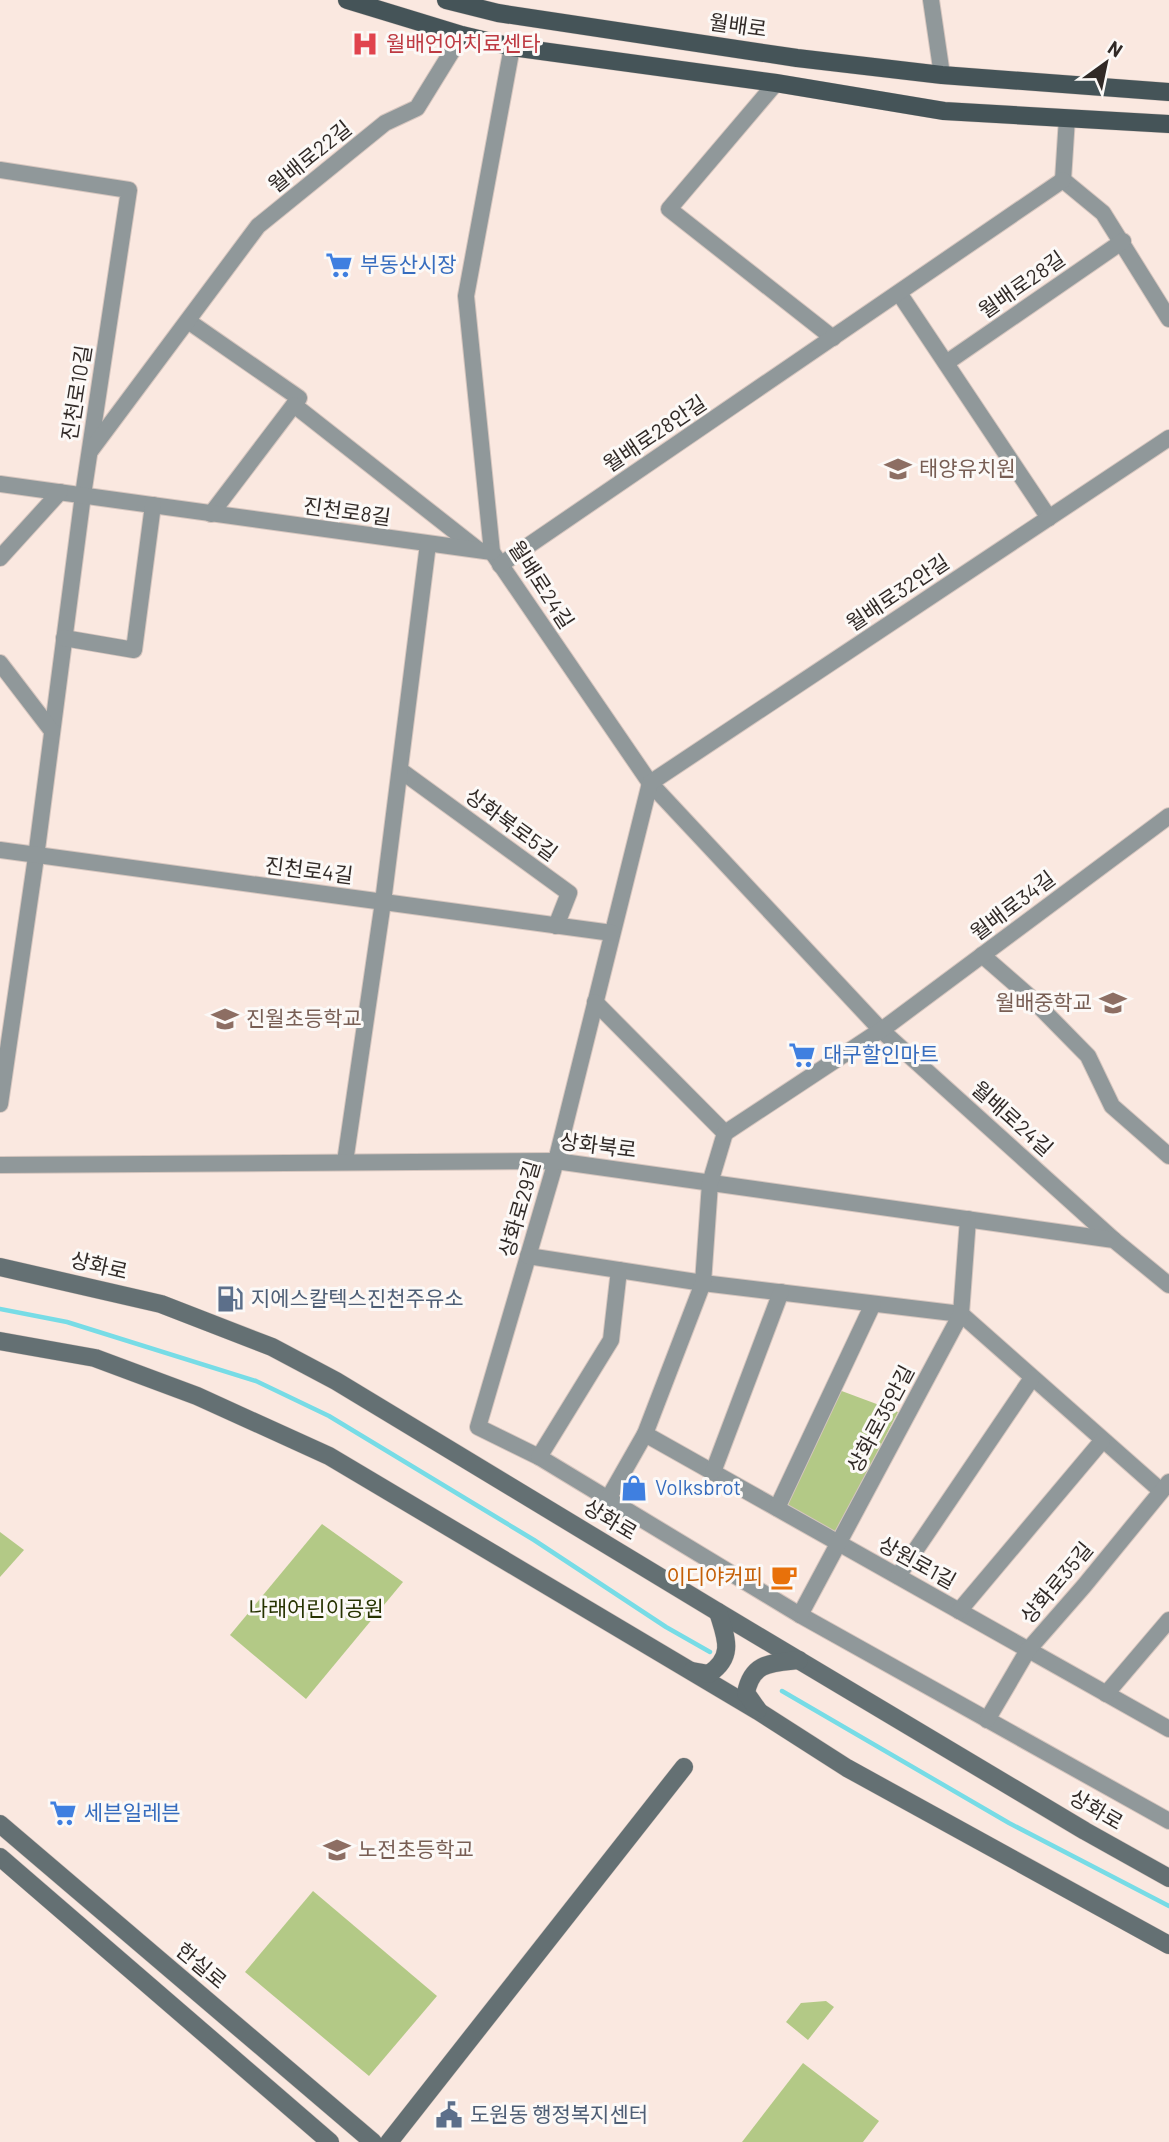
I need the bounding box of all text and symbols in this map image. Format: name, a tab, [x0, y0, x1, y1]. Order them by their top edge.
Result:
street label: 월배로	[708, 8, 769, 41]
north arrow	[1071, 28, 1141, 98]
hospital icon: 월배언어치료센타	[350, 29, 380, 59]
place label: 월배언어치료센타	[386, 30, 541, 55]
text: N	[1104, 35, 1127, 61]
street label: 월배로22길	[262, 115, 356, 197]
street label: 월배로28길	[973, 245, 1069, 323]
supermarket icon: 부동산시장	[324, 250, 354, 280]
place label: 부동산시장	[360, 251, 457, 276]
street label: 진천로10길	[56, 343, 95, 442]
street label: 월배로28안길	[598, 389, 710, 476]
school or university icon: 태양유치원	[883, 454, 913, 484]
place label: 태양유치원	[919, 455, 1016, 480]
street label: 진천로8길	[302, 492, 393, 529]
street label: 월배로24길	[505, 535, 580, 633]
street label: 월배로32안길	[841, 548, 953, 635]
street label: 상화북로5길	[461, 782, 563, 865]
street label: 진천로4길	[264, 852, 355, 887]
street label: 월배로34길	[965, 865, 1059, 945]
school or university icon: 월배중학교	[1098, 988, 1128, 1018]
place label: 월배중학교	[995, 989, 1092, 1014]
school or university icon: 진월초등학교	[210, 1004, 240, 1034]
place label: 진월초등학교	[246, 1005, 362, 1030]
supermarket icon: 대구할인마트	[787, 1040, 817, 1070]
place label: 대구할인마트	[823, 1041, 939, 1066]
street label: 월배로24길	[967, 1075, 1059, 1161]
street label: 상화북로	[558, 1127, 638, 1162]
street label: 상화로29길	[493, 1157, 544, 1260]
street label: 상화로	[68, 1246, 130, 1283]
fuel station icon: 지에스칼텍스진천주유소	[215, 1284, 245, 1314]
place label: 지에스칼텍스진천주유소	[251, 1285, 464, 1310]
street label: 상화로35안길	[841, 1360, 918, 1476]
shop icon: Volksbrot	[619, 1473, 649, 1503]
place label: Volksbrot	[655, 1474, 741, 1499]
street label: 상화로	[579, 1493, 642, 1544]
street label: 상원로1길	[875, 1530, 961, 1593]
street label: 상화로35길	[1014, 1536, 1097, 1628]
cafe icon: 이디야커피	[769, 1562, 799, 1592]
place label: 이디야커피	[666, 1563, 763, 1588]
park label: 나래어린이공원	[248, 1595, 384, 1620]
street label: 상화로	[1065, 1783, 1128, 1834]
supermarket icon: 세븐일레븐	[48, 1798, 78, 1828]
place label: 세븐일레븐	[84, 1799, 181, 1824]
school or university icon: 노전초등학교	[322, 1835, 352, 1865]
place label: 노전초등학교	[358, 1836, 474, 1861]
street label: 한실로	[172, 1937, 232, 1993]
public building icon: 도원동 행정복지센터	[434, 2100, 464, 2130]
place label: 도원동 행정복지센터	[470, 2101, 648, 2126]

